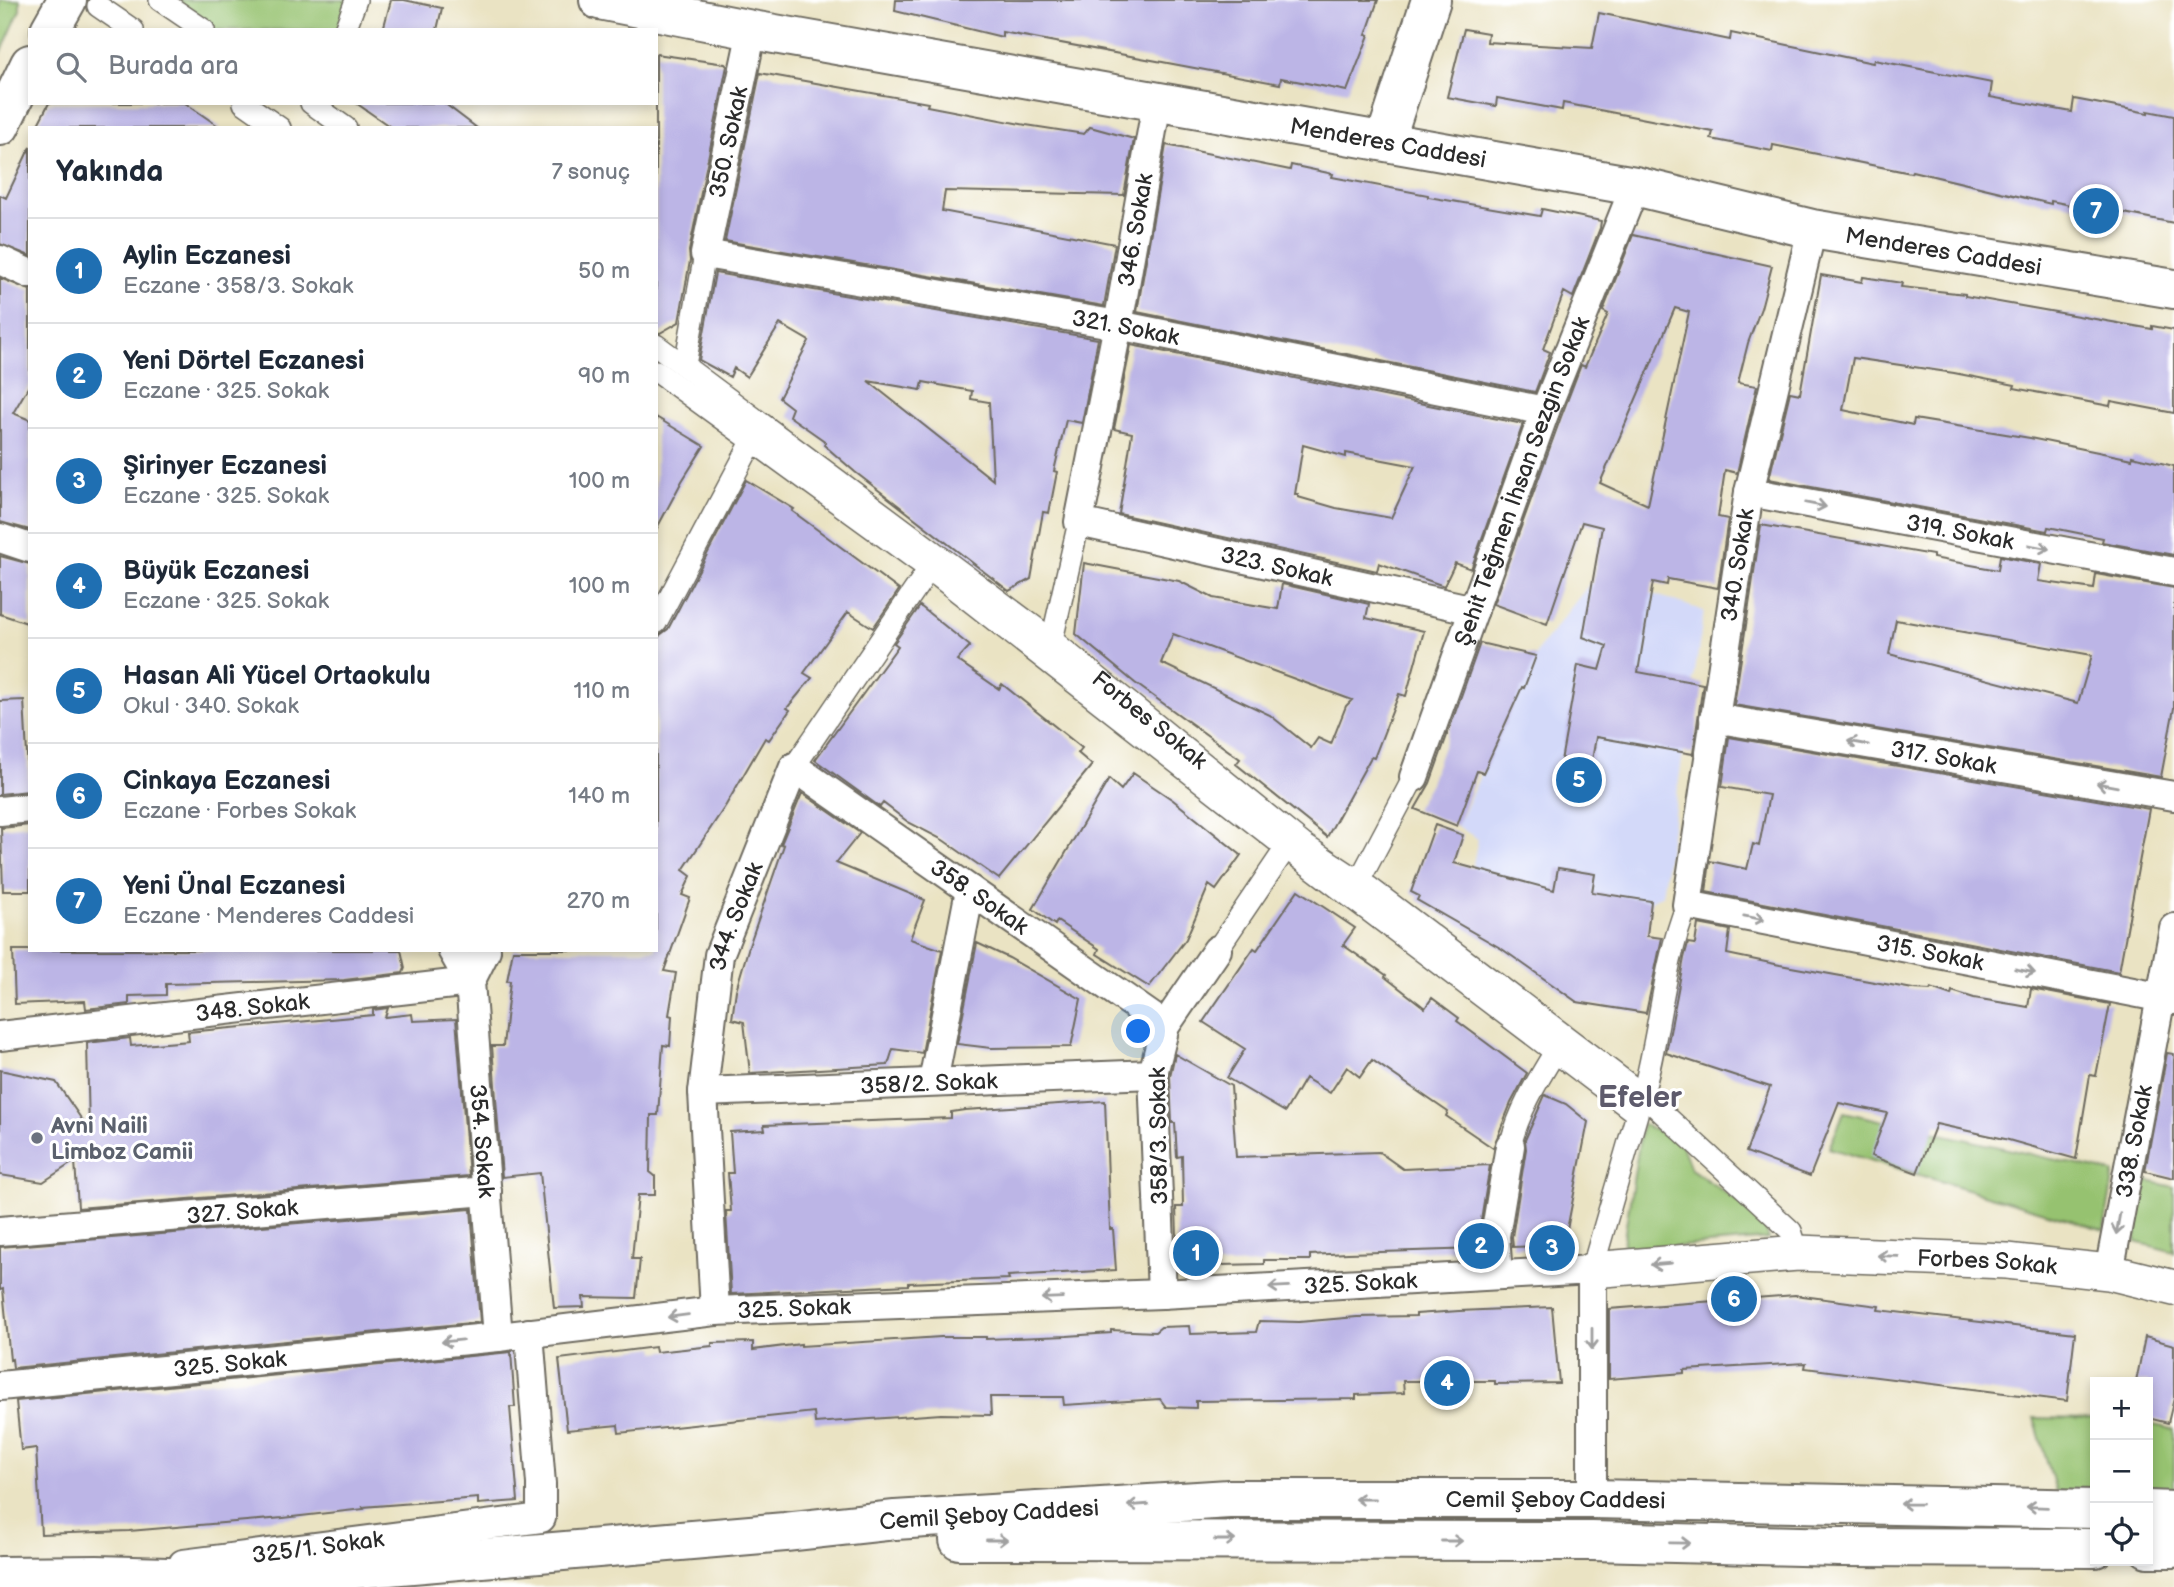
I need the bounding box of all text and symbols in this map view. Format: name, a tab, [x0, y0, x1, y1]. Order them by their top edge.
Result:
search box	[28, 28, 658, 105]
icon: search	[52, 48, 90, 86]
text: Burada ara	[108, 51, 239, 82]
street label: 350. Sokak	[704, 83, 755, 200]
street label: Menderes Caddesi	[1288, 112, 1488, 174]
text: Yakında	[56, 154, 163, 190]
text: 7 sonuç	[552, 158, 630, 186]
street label: 346. Sokak	[1112, 171, 1160, 289]
pin: 7	[2073, 185, 2119, 237]
street label: Menderes Caddesi	[1843, 222, 2044, 282]
text: Aylin Eczanesi	[123, 241, 291, 272]
text: 1	[74, 257, 84, 285]
text: 50 m	[578, 257, 630, 285]
text: Eczane · 358/3. Sokak	[123, 272, 353, 300]
street label: 321. Sokak	[1070, 304, 1182, 352]
street label: Şehit Teğmen İhsan Sezgin Sokak	[1449, 312, 1597, 650]
text: Yeni Dörtel Eczanesi	[123, 346, 364, 377]
text: 2	[72, 362, 86, 390]
text: 90 m	[578, 362, 630, 390]
text: Eczane · 325. Sokak	[123, 377, 329, 405]
text: Şirinyer Eczanesi	[123, 451, 327, 482]
text: 3	[72, 467, 86, 495]
text: 100 m	[569, 467, 630, 495]
text: Eczane · 325. Sokak	[123, 482, 329, 510]
one-way arrow	[1804, 498, 1827, 512]
street label: 340. Sokak	[1715, 506, 1761, 624]
street label: 319. Sokak	[1904, 509, 2017, 557]
street label: 323. Sokak	[1218, 541, 1336, 593]
one-way arrow	[2027, 541, 2050, 554]
text: Büyük Eczanesi	[123, 556, 310, 587]
text: 4	[72, 572, 86, 600]
text: 100 m	[569, 572, 630, 600]
text: Eczane · 325. Sokak	[123, 587, 329, 615]
text: Hasan Ali Yücel Ortaokulu	[123, 661, 431, 692]
street label: Forbes Sokak	[1086, 665, 1213, 776]
text: 5	[72, 677, 86, 705]
text: 110 m	[573, 677, 630, 705]
text: Okul · 340. Sokak	[123, 692, 299, 720]
street label: 317. Sokak	[1889, 735, 1999, 781]
one-way arrow	[1847, 736, 1870, 749]
pin: 5	[1556, 754, 1602, 806]
text: Cinkaya Eczanesi	[123, 766, 330, 797]
one-way arrow	[2096, 777, 2119, 791]
text: 6	[72, 782, 86, 810]
text: 140 m	[568, 782, 630, 810]
text: Eczane · Forbes Sokak	[123, 797, 356, 825]
street label: 358. Sokak	[925, 853, 1034, 942]
street label: 344. Sokak	[704, 857, 770, 972]
text: Yeni Ünal Eczanesi	[123, 871, 345, 902]
text: 7	[73, 887, 85, 915]
text: 270 m	[566, 887, 630, 915]
text: Eczane · Menderes Caddesi	[123, 902, 414, 930]
one-way arrow	[1742, 912, 1765, 925]
street label: 315. Sokak	[1874, 929, 1987, 978]
one-way arrow	[2013, 964, 2036, 978]
street label: 348. Sokak	[194, 988, 311, 1028]
your location	[1121, 1014, 1155, 1048]
street label: 358/3. Sokak	[1144, 1066, 1174, 1205]
street label: 358/2. Sokak	[860, 1067, 999, 1101]
district label: Efeler	[1598, 1080, 1683, 1116]
street label: 338. Sokak	[2110, 1082, 2159, 1200]
street label: 354. Sokak	[463, 1083, 500, 1199]
place label: Avni Naili Limboz Camii	[50, 1112, 193, 1166]
marker: Avni Naili Limboz Camii	[29, 1130, 45, 1146]
street label: 327. Sokak	[186, 1194, 300, 1231]
one-way arrow	[2111, 1212, 2124, 1235]
pin: 2	[1458, 1220, 1504, 1272]
pin: 3	[1529, 1222, 1575, 1274]
pin: 1	[1173, 1227, 1219, 1279]
street label: Forbes Sokak	[1916, 1245, 2059, 1281]
one-way arrow	[1877, 1250, 1900, 1263]
one-way arrow	[1650, 1258, 1673, 1271]
street label: 325. Sokak	[1303, 1267, 1419, 1301]
pin: 6	[1711, 1273, 1757, 1325]
one-way arrow	[1268, 1281, 1291, 1294]
one-way arrow	[1041, 1291, 1064, 1305]
street label: 325. Sokak	[737, 1293, 852, 1325]
one-way arrow	[667, 1309, 690, 1322]
one-way arrow	[1585, 1327, 1599, 1350]
one-way arrow	[441, 1335, 464, 1348]
street label: 325. Sokak	[172, 1345, 288, 1384]
pin: 4	[1424, 1357, 1470, 1409]
map controls	[2090, 1377, 2153, 1566]
button: +	[2090, 1377, 2153, 1440]
button: −	[2090, 1440, 2153, 1503]
street label: Cemil Şeboy Caddesi	[1446, 1486, 1666, 1515]
one-way arrow	[1354, 1492, 1377, 1506]
street label: Cemil Şeboy Caddesi	[878, 1494, 1100, 1537]
one-way arrow	[1900, 1497, 1923, 1511]
one-way arrow	[1127, 1498, 1150, 1511]
one-way arrow	[2026, 1500, 2049, 1514]
button: locate	[2090, 1503, 2153, 1566]
street label: 325/1. Sokak	[250, 1525, 386, 1570]
one-way arrow	[985, 1533, 1008, 1547]
one-way arrow	[1213, 1533, 1236, 1547]
one-way arrow	[1440, 1534, 1463, 1548]
one-way arrow	[1668, 1537, 1691, 1550]

